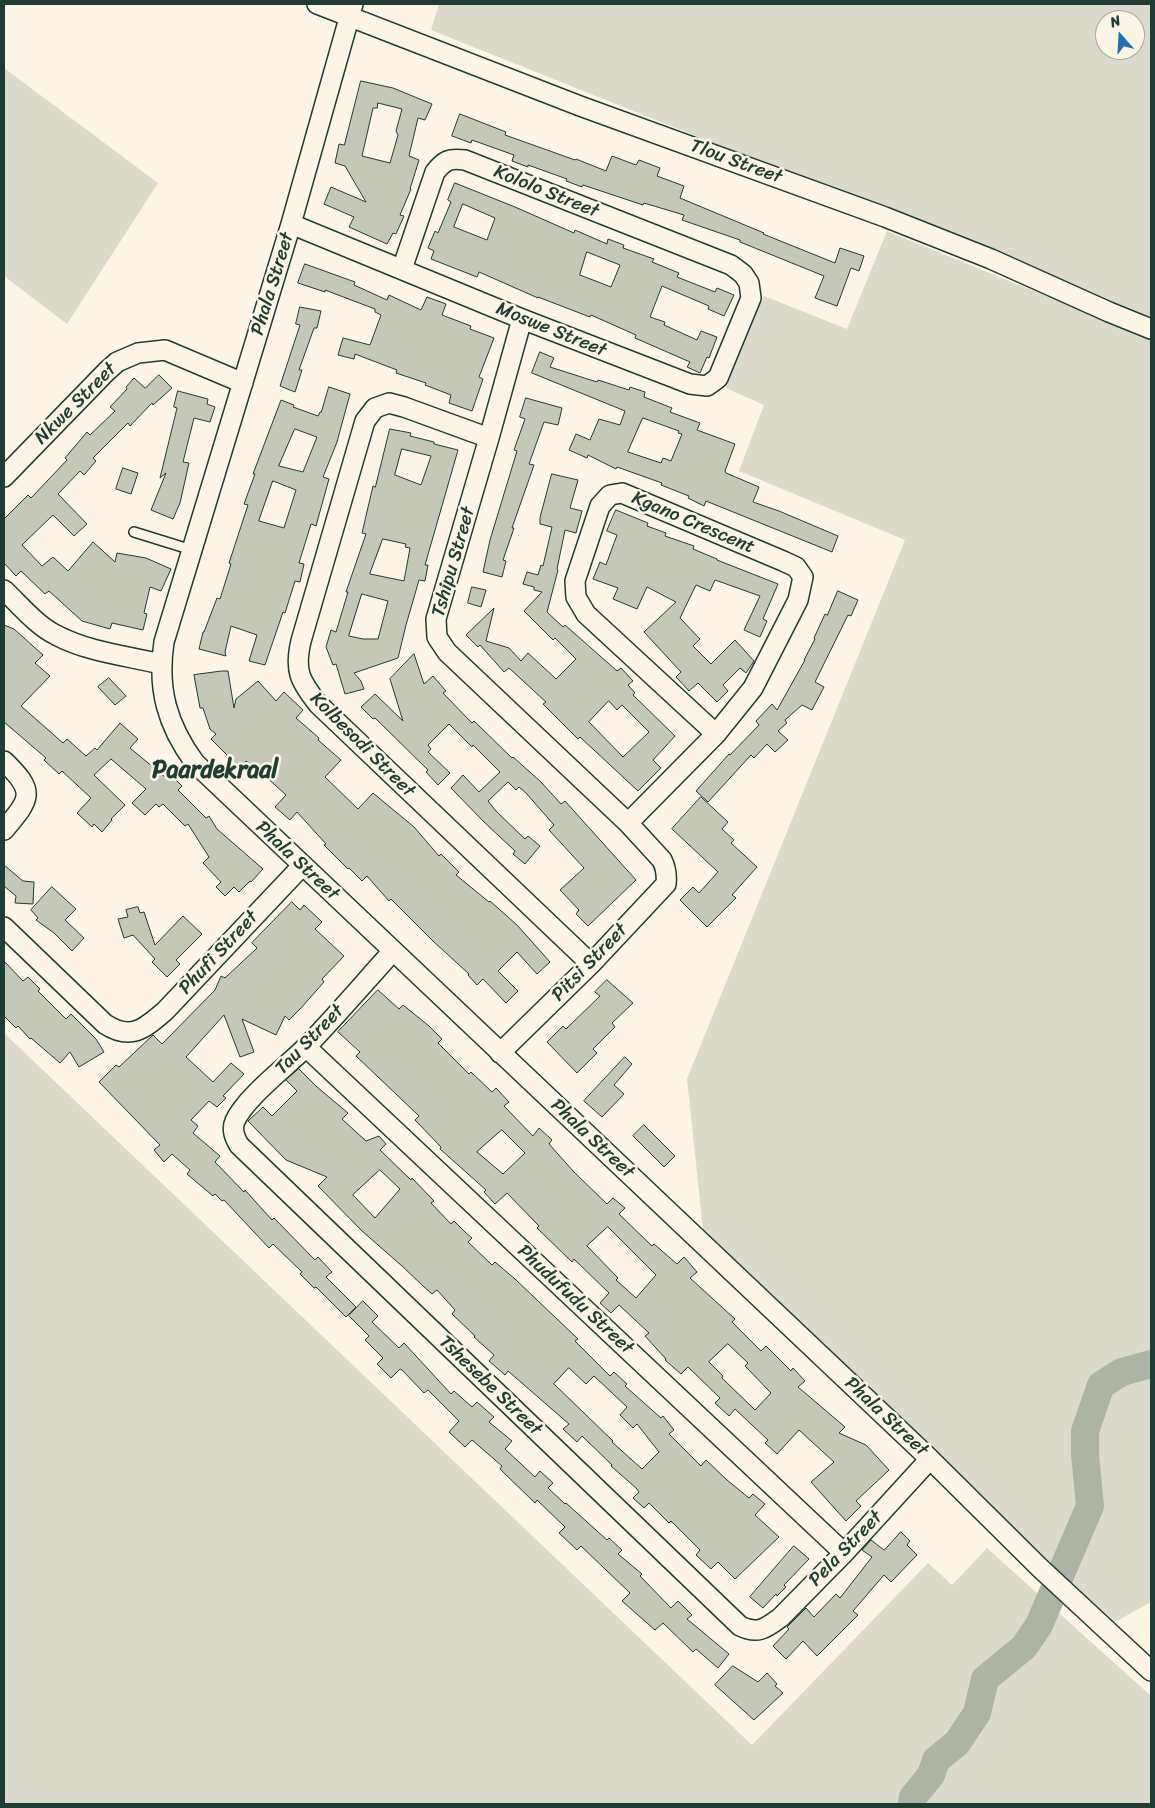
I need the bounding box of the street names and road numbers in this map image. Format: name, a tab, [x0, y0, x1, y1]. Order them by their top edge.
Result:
street label: Tlou Street	[687, 135, 785, 189]
street label: Kololo Street	[490, 161, 602, 223]
street label: Phala Street	[247, 230, 299, 338]
street label: Moswe Street	[493, 298, 609, 362]
street label: Nkwe Street	[30, 358, 122, 450]
street label: Kgano Crescent	[628, 487, 758, 559]
street label: Tshipu Street	[427, 504, 481, 620]
street label: Kolbesodi Street	[305, 688, 419, 802]
street label: Phala Street	[250, 816, 344, 906]
street label: Phufi Street	[175, 907, 263, 999]
street label: Pitsi Street	[547, 919, 633, 1007]
street label: Tau Street	[271, 1000, 349, 1080]
street label: Phala Street	[545, 1094, 639, 1184]
street label: Phudufudu Street	[512, 1240, 638, 1360]
street label: Tshesebe Street	[434, 1331, 546, 1441]
street label: Phala Street	[839, 1372, 933, 1462]
street label: Pela Street	[804, 1506, 888, 1592]

